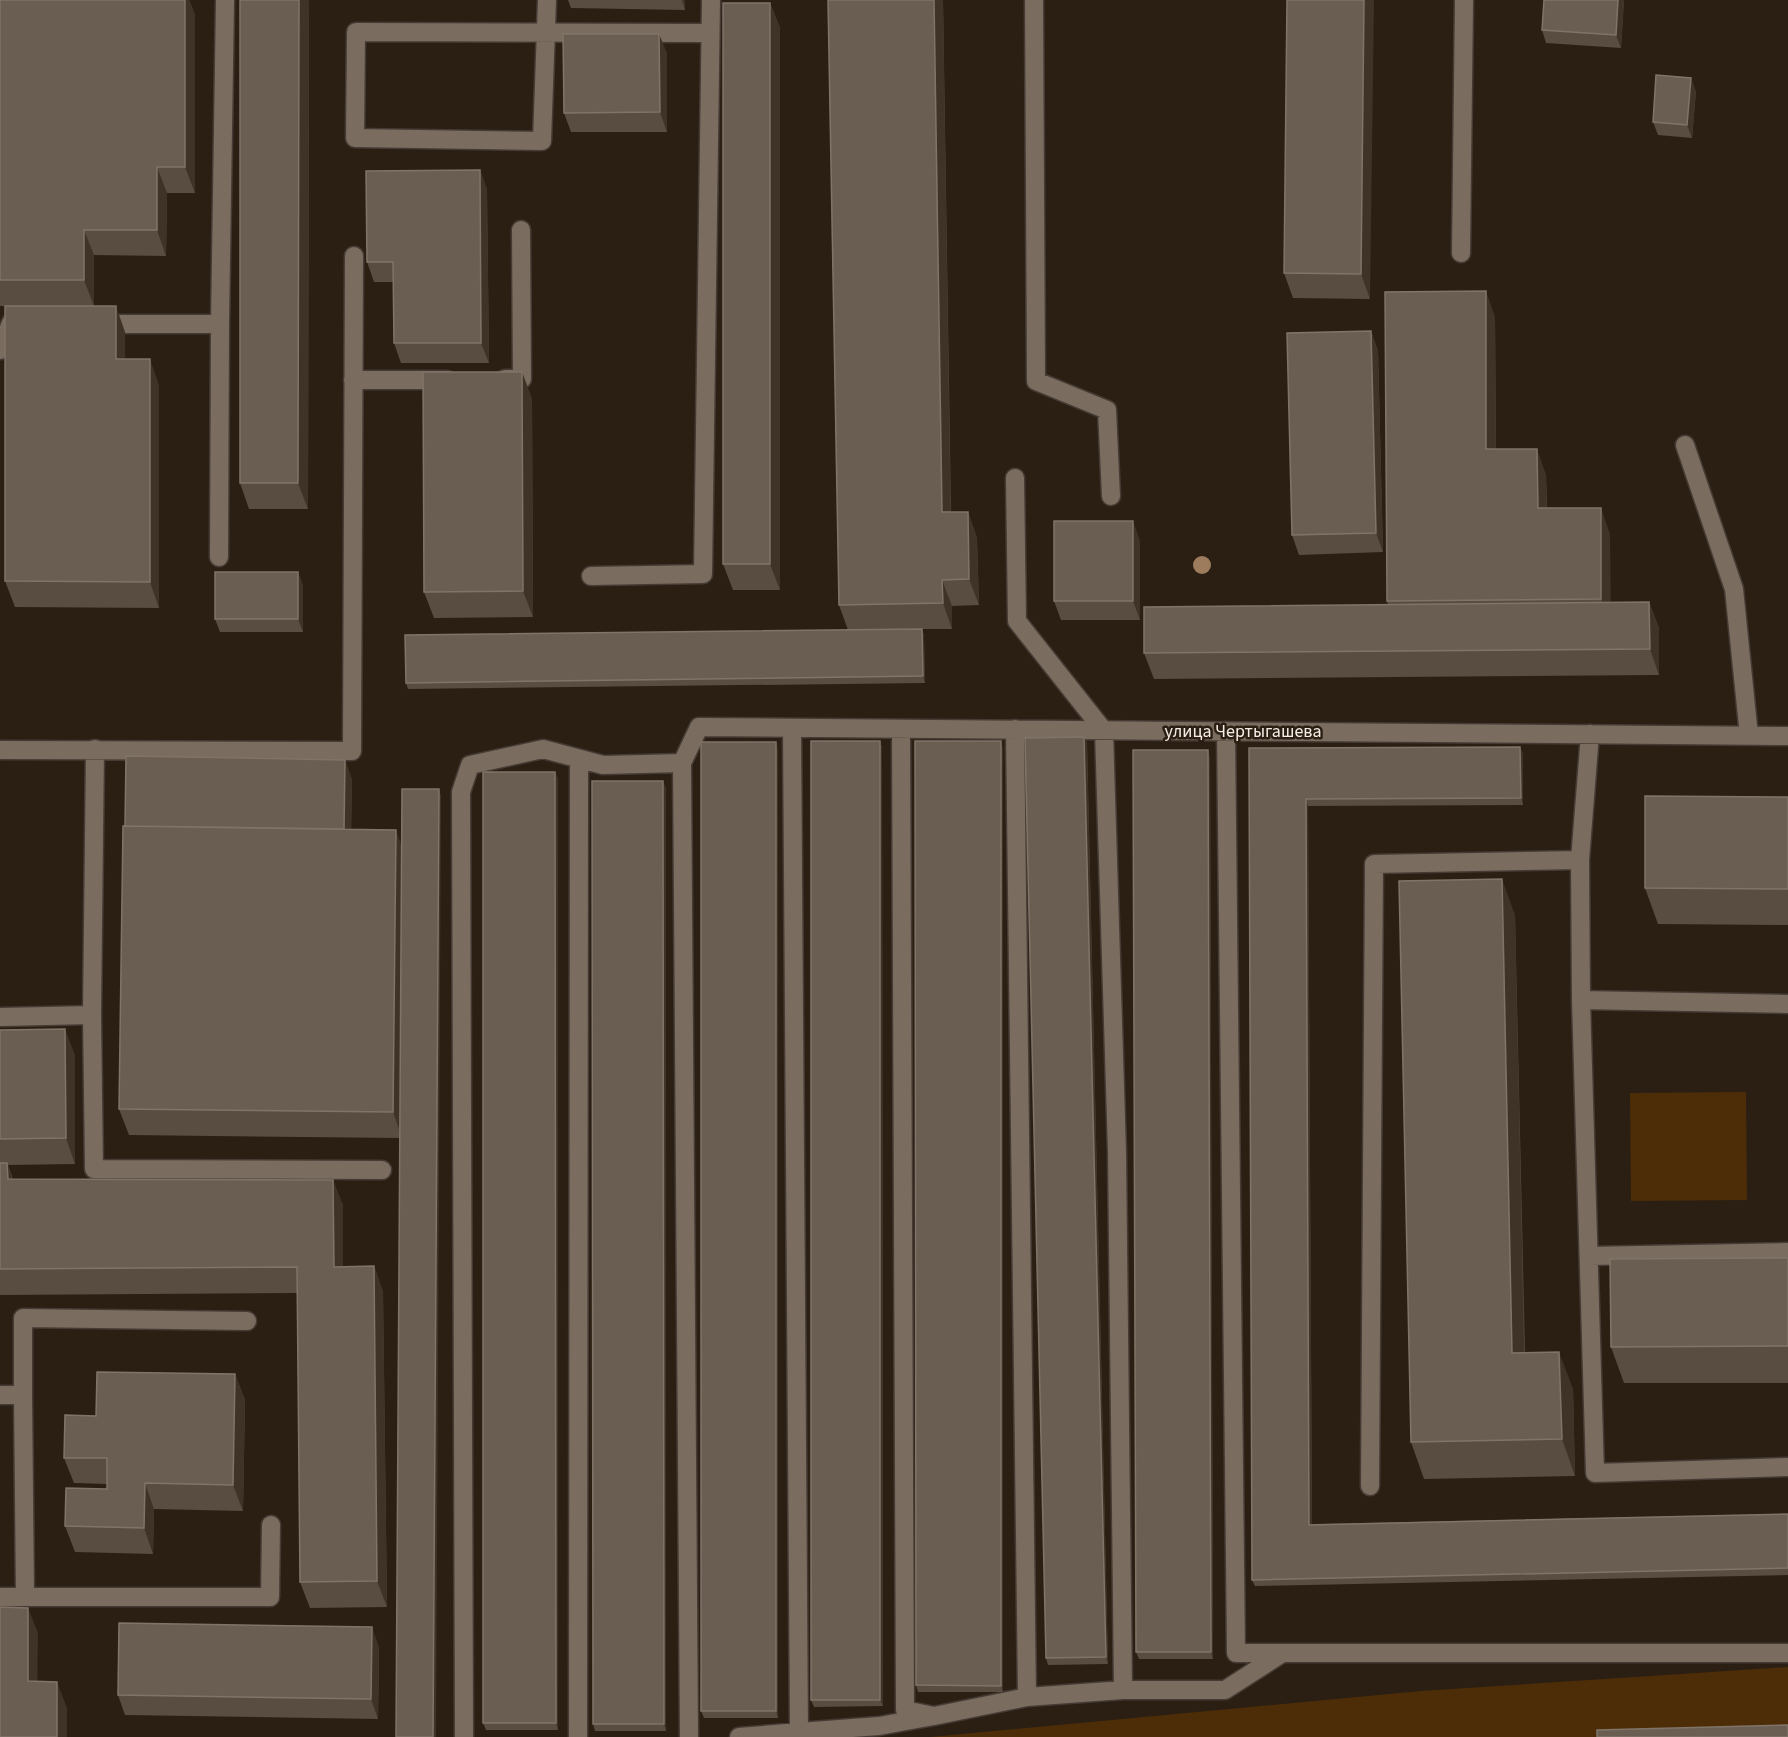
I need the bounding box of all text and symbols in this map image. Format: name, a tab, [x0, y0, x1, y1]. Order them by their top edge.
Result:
street label: улица Чертыгашева	[1164, 719, 1322, 744]

